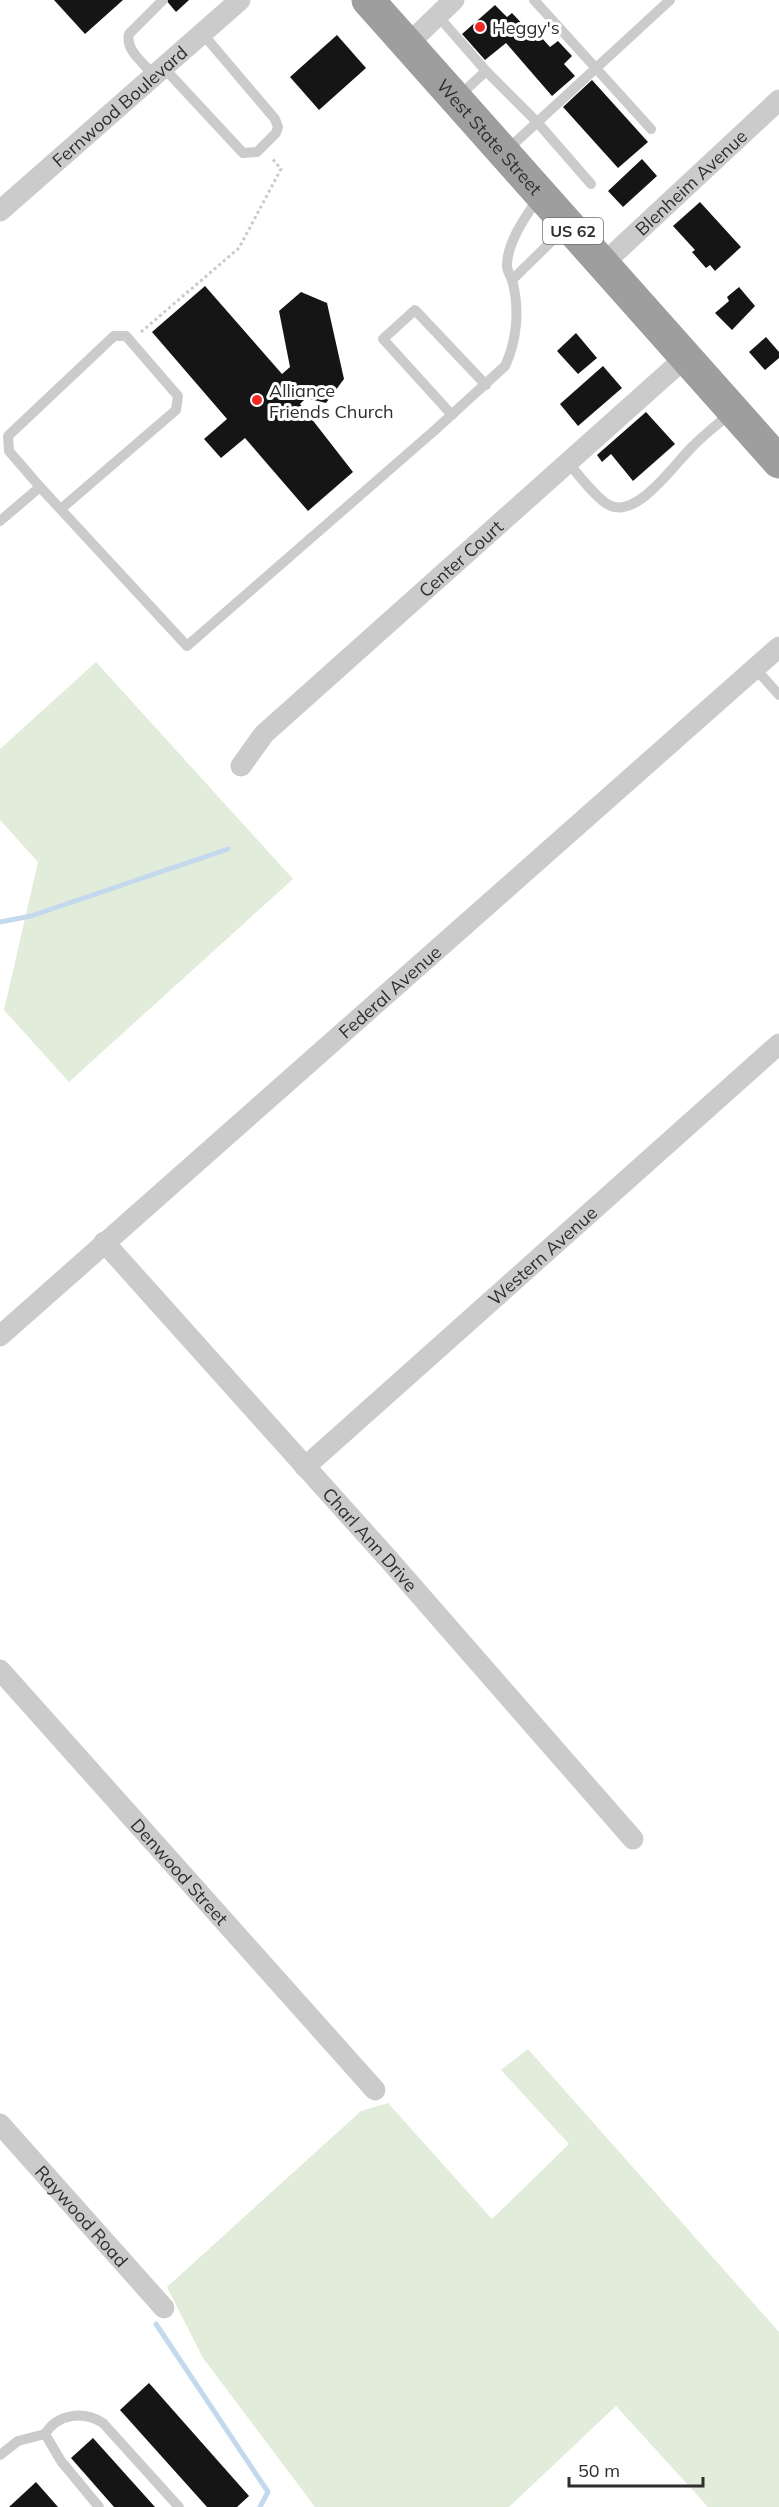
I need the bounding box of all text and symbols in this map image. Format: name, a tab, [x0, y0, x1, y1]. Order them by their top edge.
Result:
place label: Heggy's	[492, 16, 560, 39]
marker: Heggy's	[473, 20, 487, 34]
street label: Fernwood Boulevard	[47, 40, 192, 172]
street label: West State Street	[432, 74, 547, 199]
street label: Blenheim Avenue	[630, 124, 752, 240]
road number: US 62	[543, 218, 603, 244]
place label: Alliance Friends Church	[269, 379, 394, 423]
marker: Alliance Friends Church	[250, 393, 264, 407]
street label: Center Court	[414, 515, 507, 602]
street label: Federal Avenue	[333, 940, 446, 1043]
street label: Western Avenue	[483, 1201, 601, 1310]
street label: Charl Ann Drive	[318, 1482, 423, 1596]
street label: Denwood Street	[126, 1813, 233, 1929]
street label: Raywood Road	[30, 2160, 133, 2272]
scale bar	[569, 2450, 702, 2488]
text: 50 m	[578, 2459, 620, 2482]

